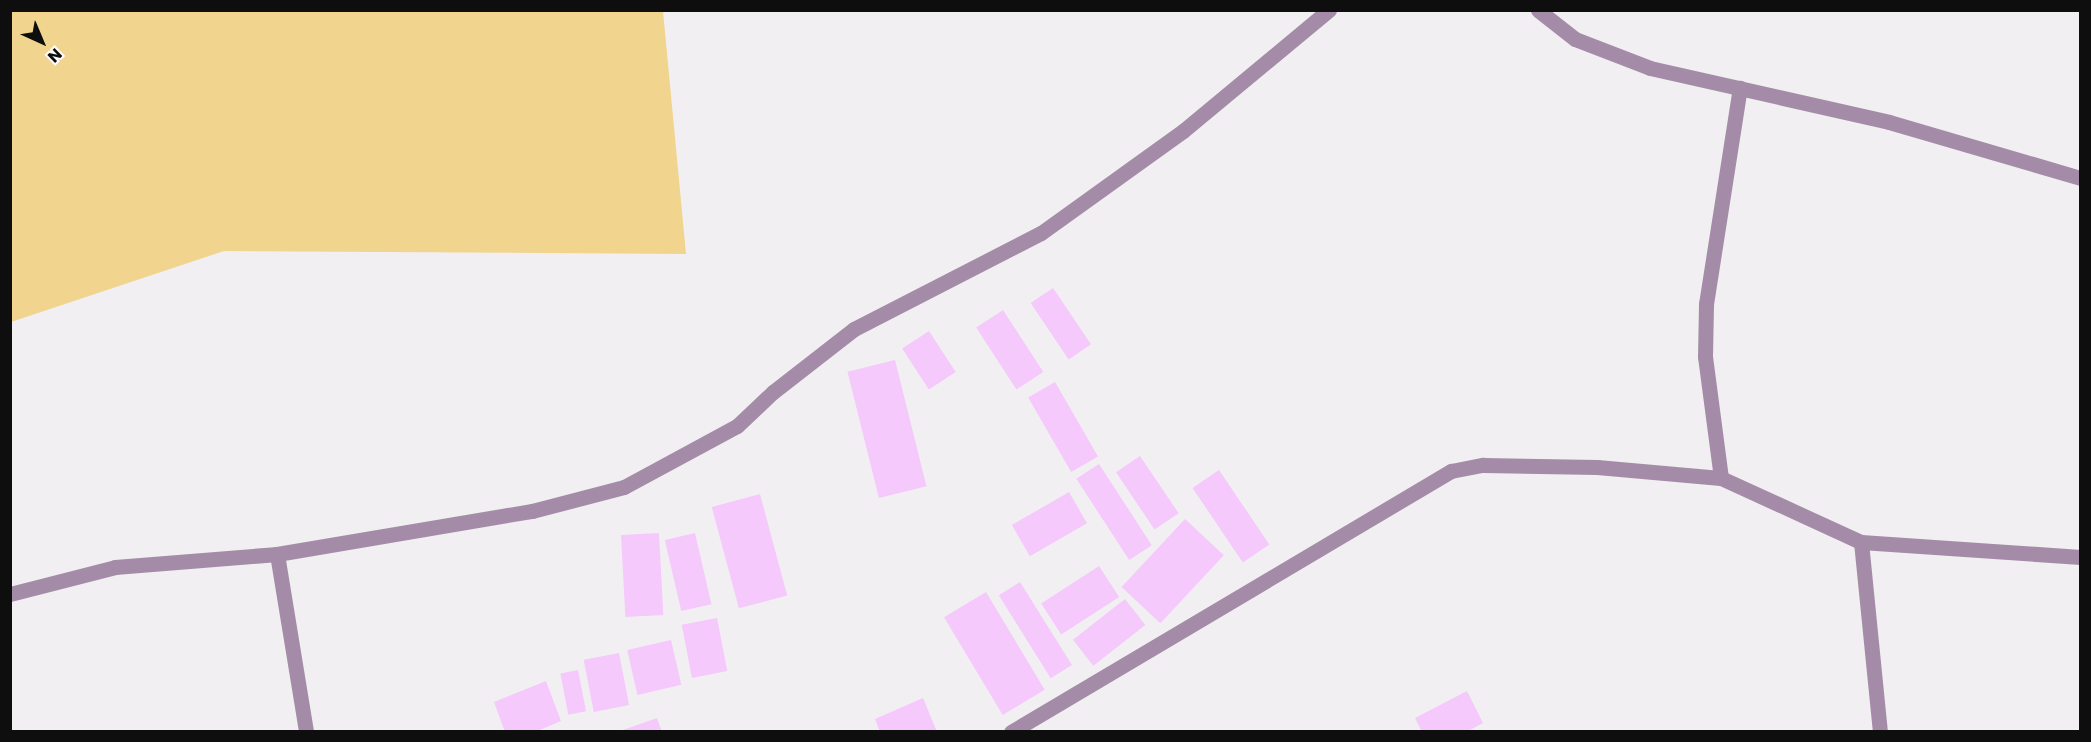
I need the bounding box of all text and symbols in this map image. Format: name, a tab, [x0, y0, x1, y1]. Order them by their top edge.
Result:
north arrow	[12, 12, 72, 72]
text: N	[43, 43, 67, 68]

